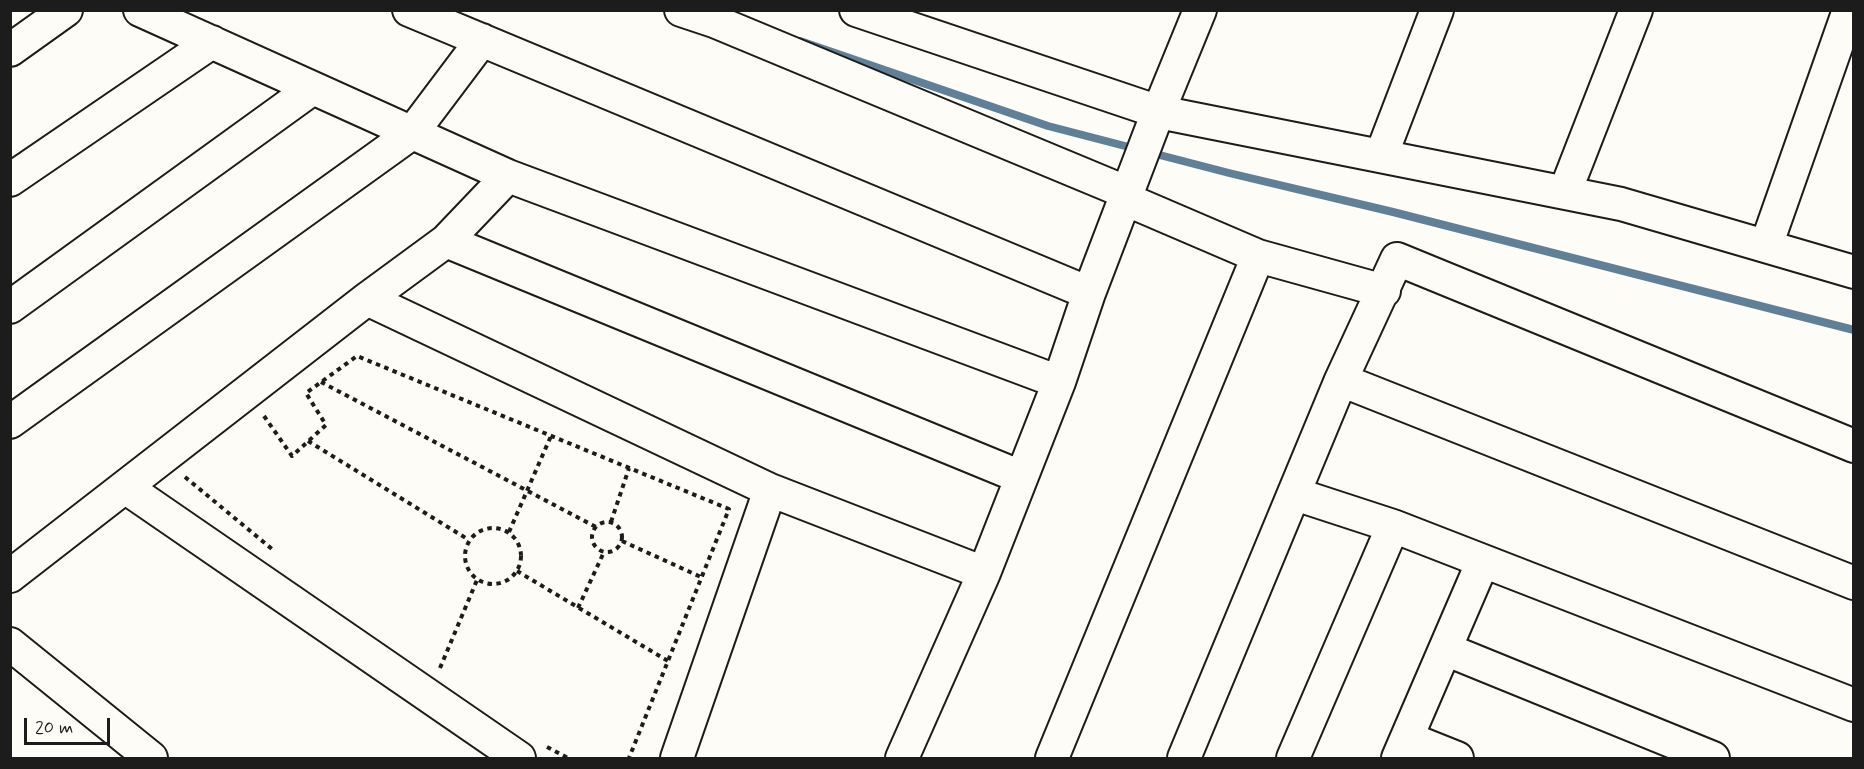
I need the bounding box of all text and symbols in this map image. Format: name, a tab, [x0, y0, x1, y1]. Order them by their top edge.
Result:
scale bar	[27, 706, 112, 744]
text: 20 m	[35, 716, 73, 740]

